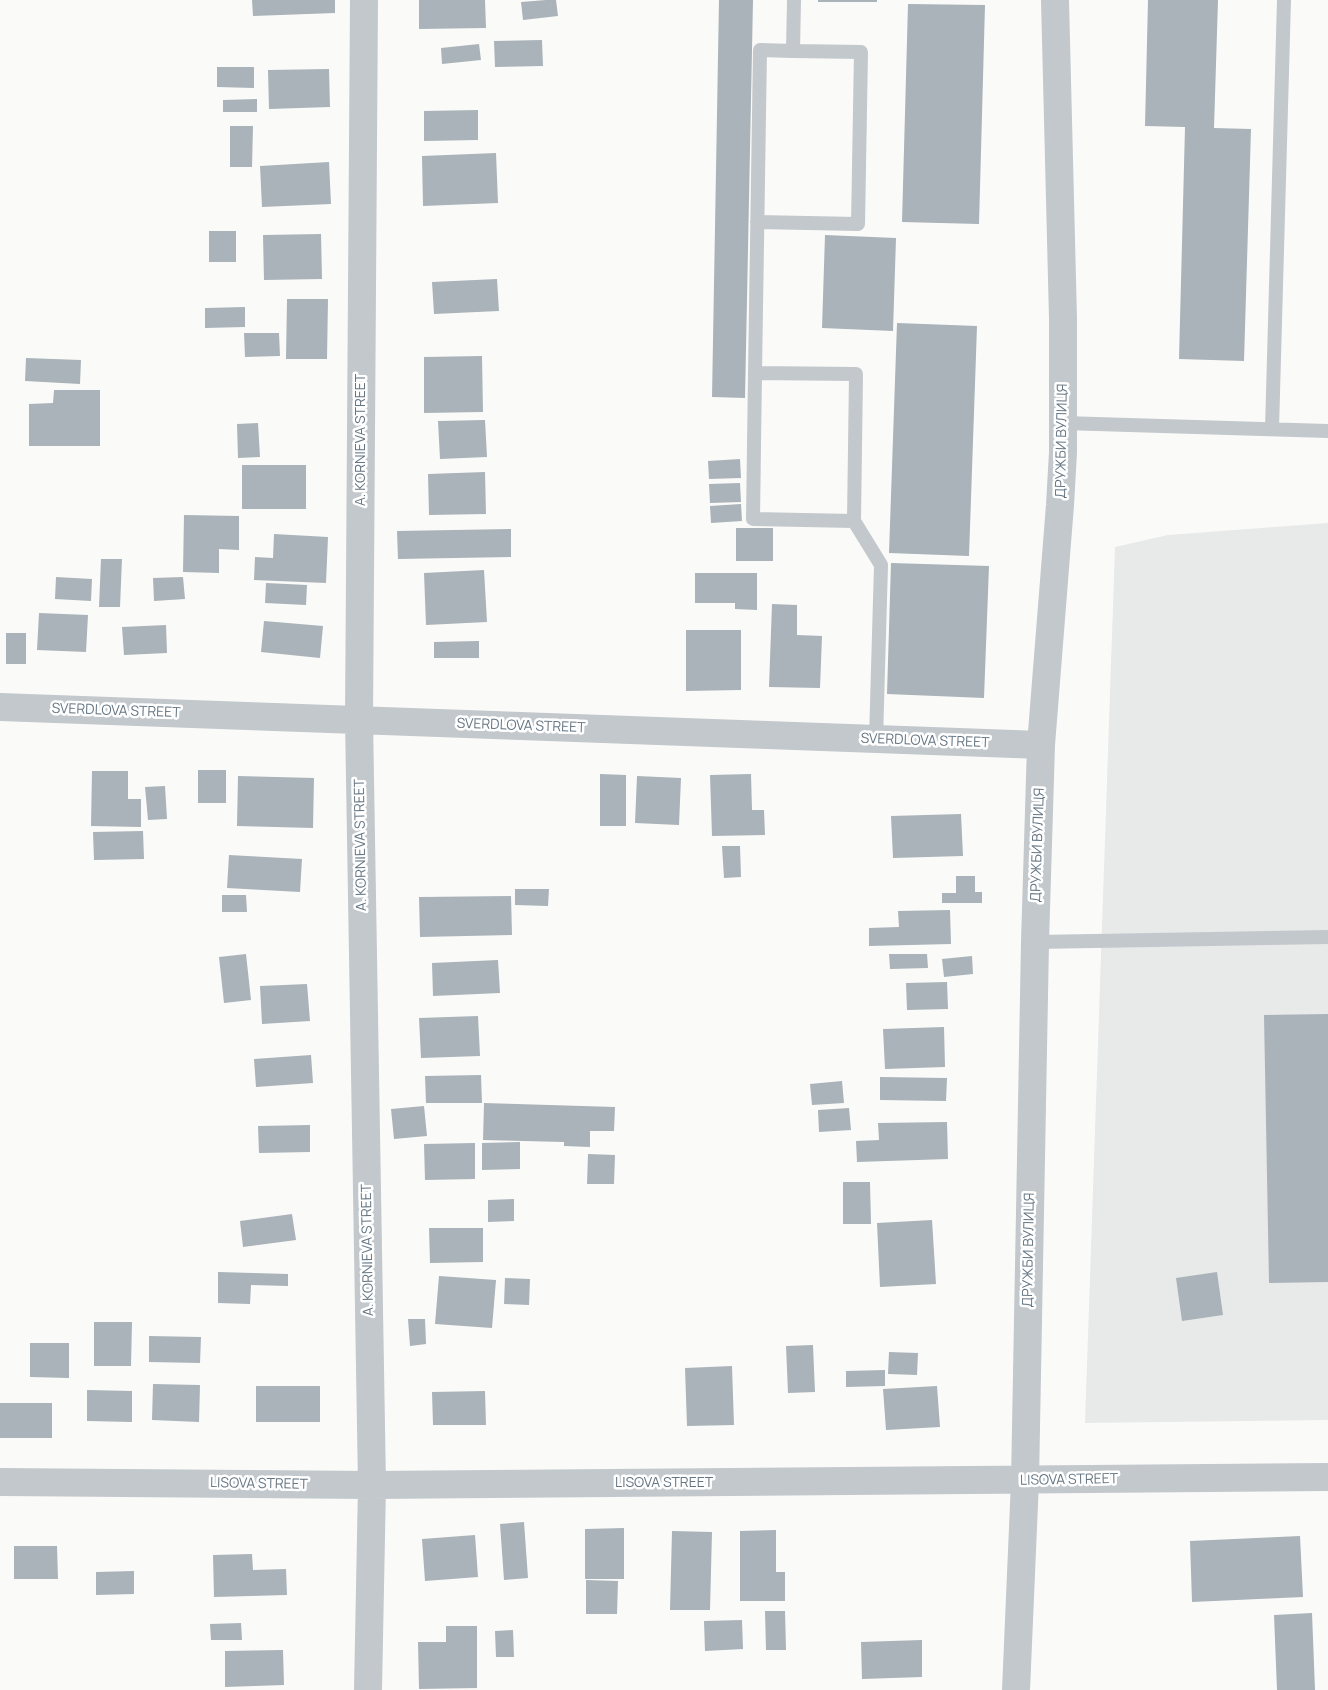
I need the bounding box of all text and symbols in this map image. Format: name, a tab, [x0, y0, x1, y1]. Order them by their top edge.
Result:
street label: A. KORNIEVA STREET	[353, 374, 369, 506]
street label: ДРУЖБИ ВУЛИЦЯ	[1053, 384, 1071, 498]
street label: SVERDLOVA STREET	[51, 700, 181, 722]
street label: SVERDLOVA STREET	[456, 715, 586, 737]
street label: SVERDLOVA STREET	[860, 730, 990, 752]
street label: A. KORNIEVA STREET	[351, 779, 371, 911]
street label: ДРУЖБИ ВУЛИЦЯ	[1028, 787, 1048, 903]
street label: A. KORNIEVA STREET	[358, 1184, 378, 1316]
street label: ДРУЖБИ ВУЛИЦЯ	[1020, 1193, 1038, 1307]
street label: LISOVA STREET	[1020, 1471, 1118, 1489]
street label: LISOVA STREET	[210, 1475, 308, 1493]
street label: LISOVA STREET	[615, 1475, 713, 1491]

